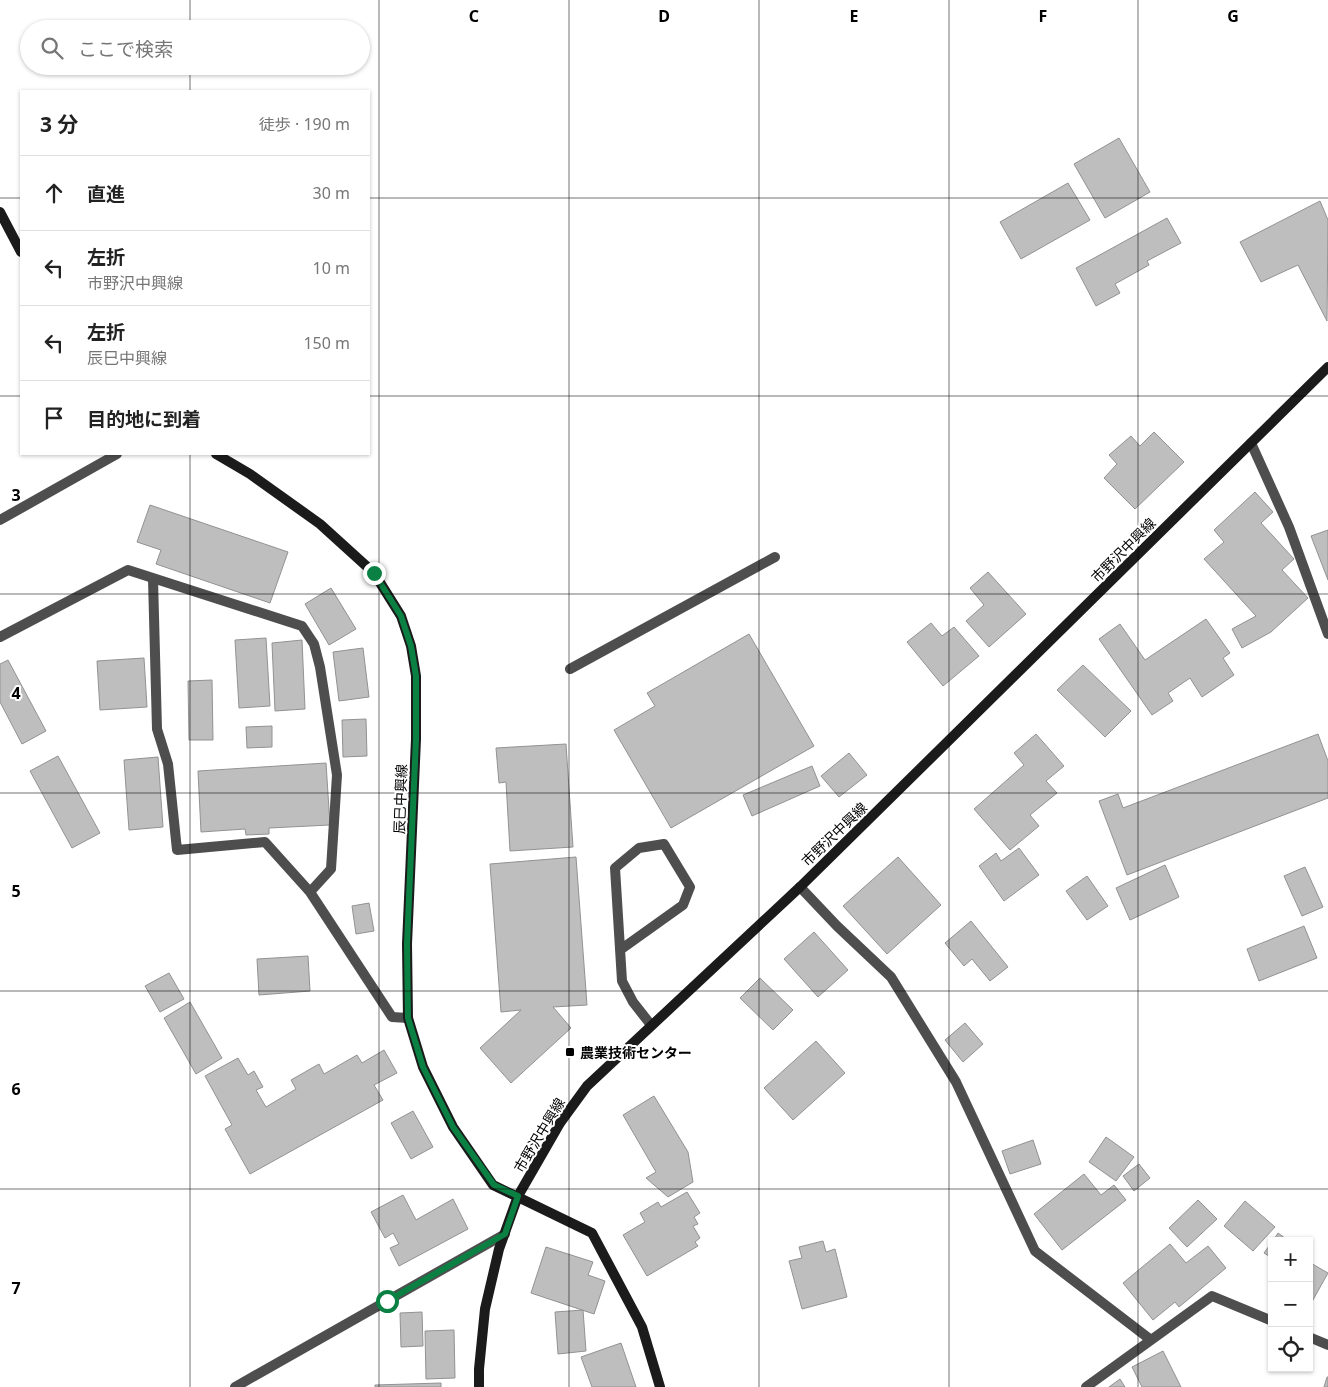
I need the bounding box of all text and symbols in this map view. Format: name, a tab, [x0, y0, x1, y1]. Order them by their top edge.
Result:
text: C	[469, 5, 479, 27]
text: D	[658, 5, 670, 27]
text: E	[850, 5, 859, 27]
text: F	[1039, 5, 1047, 27]
text: G	[1227, 5, 1239, 27]
search box	[20, 20, 370, 75]
icon: search	[38, 34, 66, 62]
text: ここで検索	[78, 36, 173, 62]
text: 3 分	[40, 110, 78, 138]
text: 徒歩 · 190 m	[259, 113, 350, 135]
icon: ahead	[40, 179, 68, 207]
text: 直進	[87, 181, 125, 207]
text: 30 m	[313, 182, 350, 204]
text: 左折	[87, 244, 125, 270]
icon: left	[40, 254, 68, 282]
text: 10 m	[313, 257, 350, 279]
text: 市野沢中興線	[87, 272, 183, 294]
text: 左折	[87, 319, 125, 345]
icon: left	[40, 329, 68, 357]
text: 150 m	[303, 332, 350, 354]
text: 辰巳中興線	[87, 347, 167, 369]
icon: arrive	[40, 404, 68, 432]
text: 目的地に到着	[87, 406, 201, 432]
text: 3	[11, 484, 21, 506]
street label: 市野沢中興線	[1087, 514, 1159, 586]
route end	[363, 562, 386, 585]
text: 4	[11, 682, 21, 704]
street label: 辰巳中興線	[389, 764, 411, 834]
street label: 市野沢中興線	[797, 798, 871, 870]
text: 5	[11, 880, 21, 902]
place label: 農業技術センター	[580, 1043, 692, 1062]
marker: 農業技術センター	[564, 1046, 576, 1058]
text: 6	[11, 1078, 21, 1100]
street label: 市野沢中興線	[509, 1094, 569, 1176]
map controls	[1268, 1237, 1313, 1372]
button: +	[1268, 1237, 1313, 1282]
text: 7	[11, 1277, 21, 1299]
button: −	[1268, 1282, 1313, 1327]
route start	[376, 1290, 399, 1313]
button: locate	[1268, 1327, 1313, 1372]

